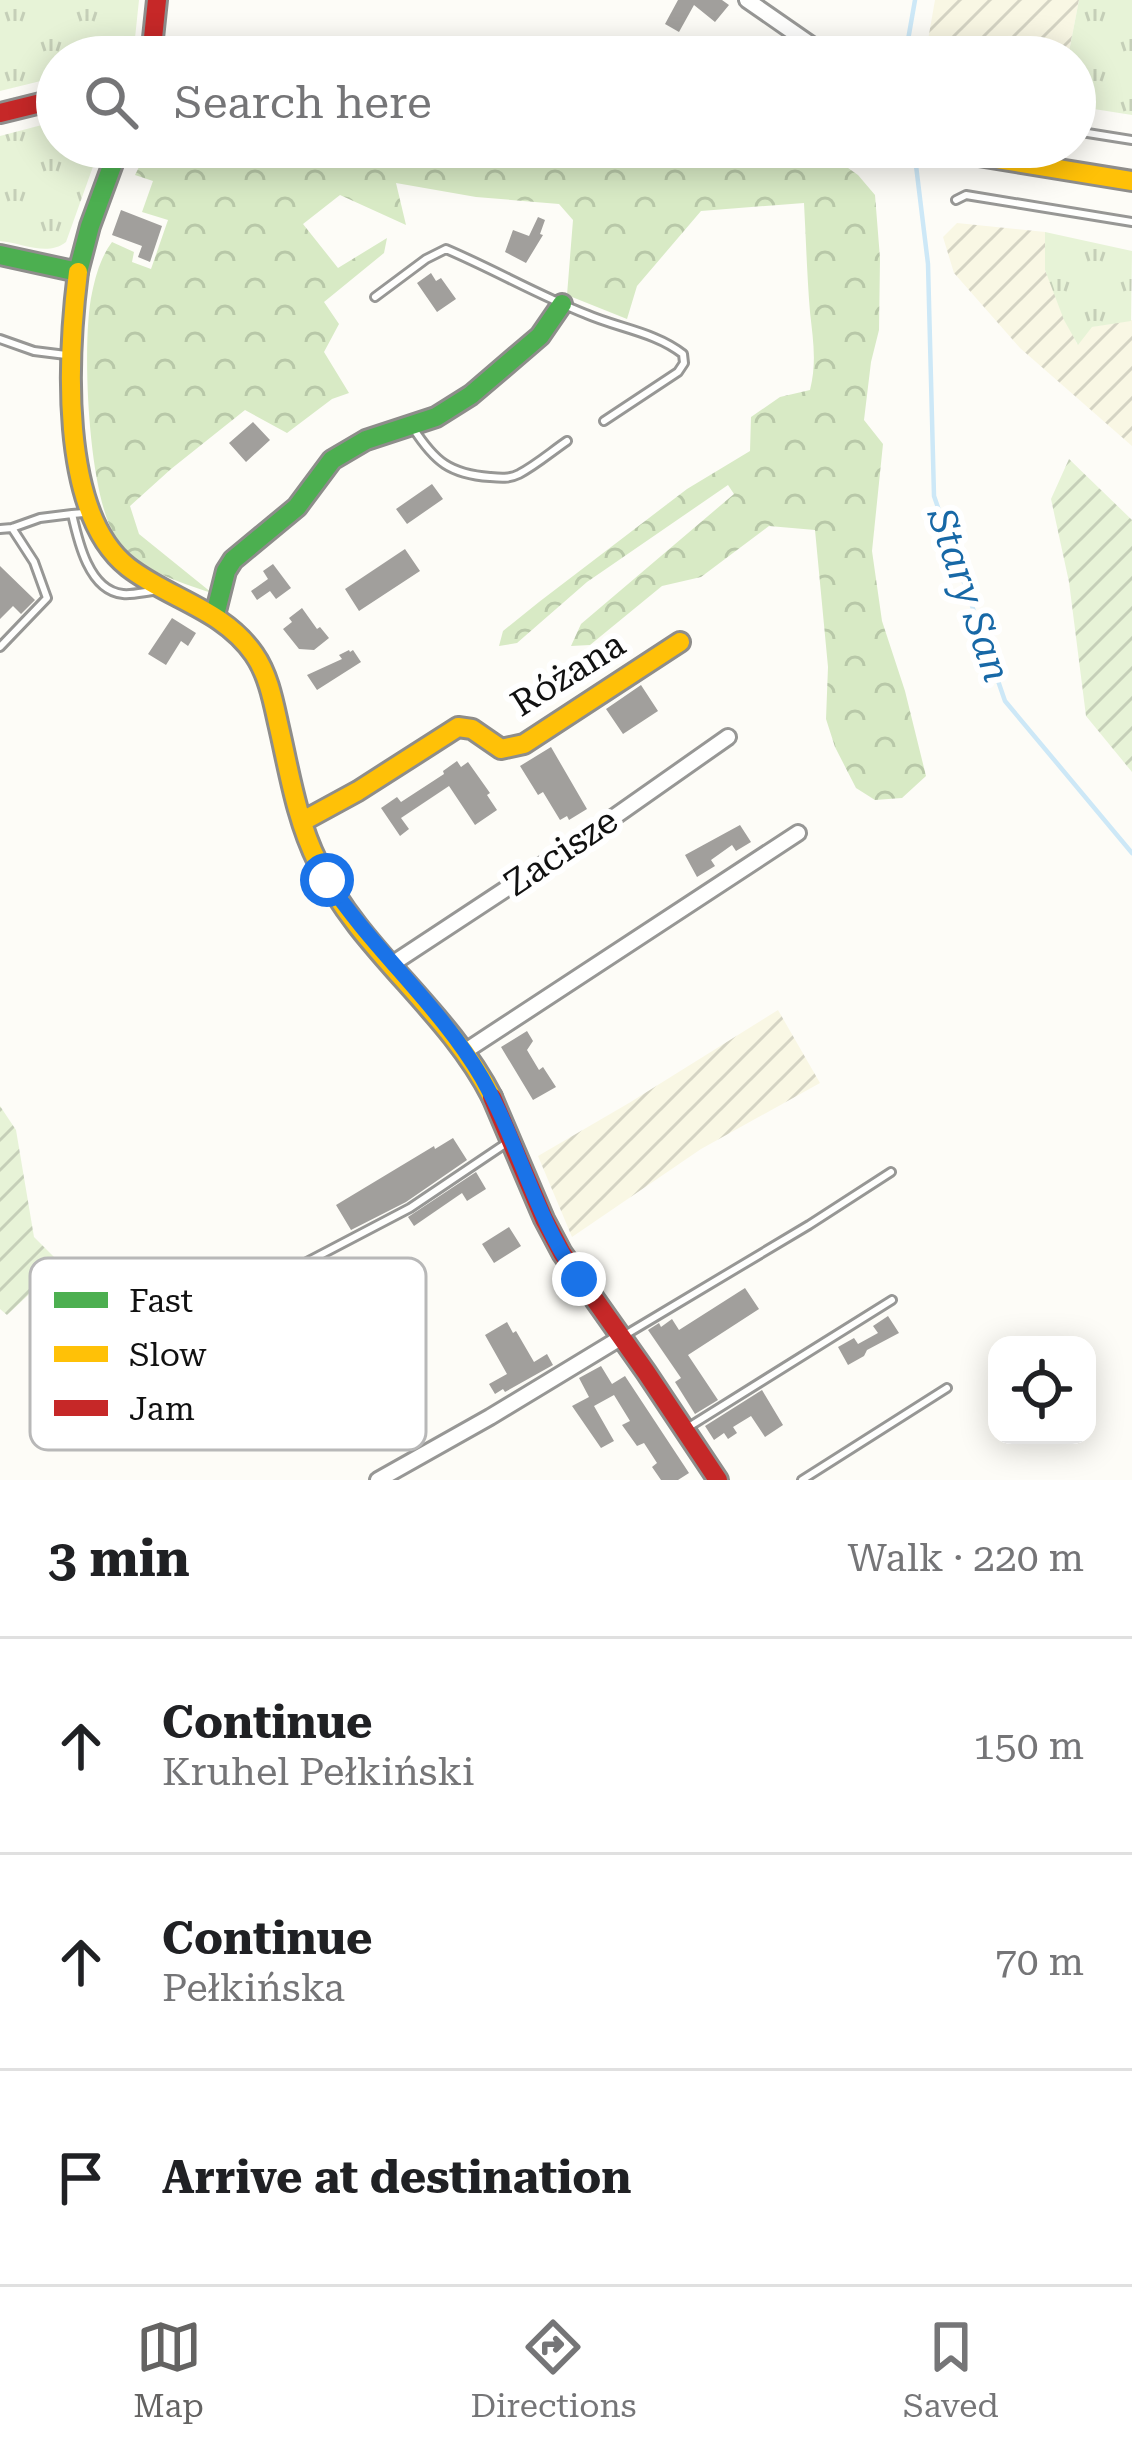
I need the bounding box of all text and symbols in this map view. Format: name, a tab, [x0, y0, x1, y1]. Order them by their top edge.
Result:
search box	[36, 36, 1096, 168]
icon: search	[78, 69, 144, 135]
text: Search here	[174, 76, 432, 129]
water label: Stary San	[918, 501, 1020, 688]
street label: Różana	[504, 623, 633, 725]
street label: Zacisze	[497, 799, 625, 905]
route start	[300, 853, 354, 907]
route end	[552, 1252, 606, 1306]
legend	[30, 1258, 426, 1450]
text: Fast	[129, 1281, 193, 1320]
text: Slow	[129, 1335, 207, 1374]
map controls	[988, 1336, 1096, 1444]
button: locate	[988, 1336, 1096, 1444]
text: Jam	[129, 1389, 195, 1428]
text: 3 min	[48, 1529, 190, 1588]
text: Walk · 220 m	[848, 1535, 1084, 1581]
text: Continue	[162, 1696, 373, 1749]
icon: ahead	[48, 1713, 114, 1779]
text: 150 m	[973, 1723, 1084, 1769]
text: Kruhel Pełkiński	[162, 1749, 475, 1795]
text: Continue	[162, 1912, 373, 1965]
icon: ahead	[48, 1929, 114, 1995]
text: 70 m	[995, 1939, 1084, 1985]
text: Pełkińska	[162, 1965, 345, 2011]
icon: arrive	[48, 2145, 114, 2211]
text: Arrive at destination	[162, 2151, 631, 2204]
tab: Map	[133, 2314, 204, 2425]
tab: Directions	[470, 2314, 636, 2425]
tab: Saved	[903, 2314, 999, 2425]

